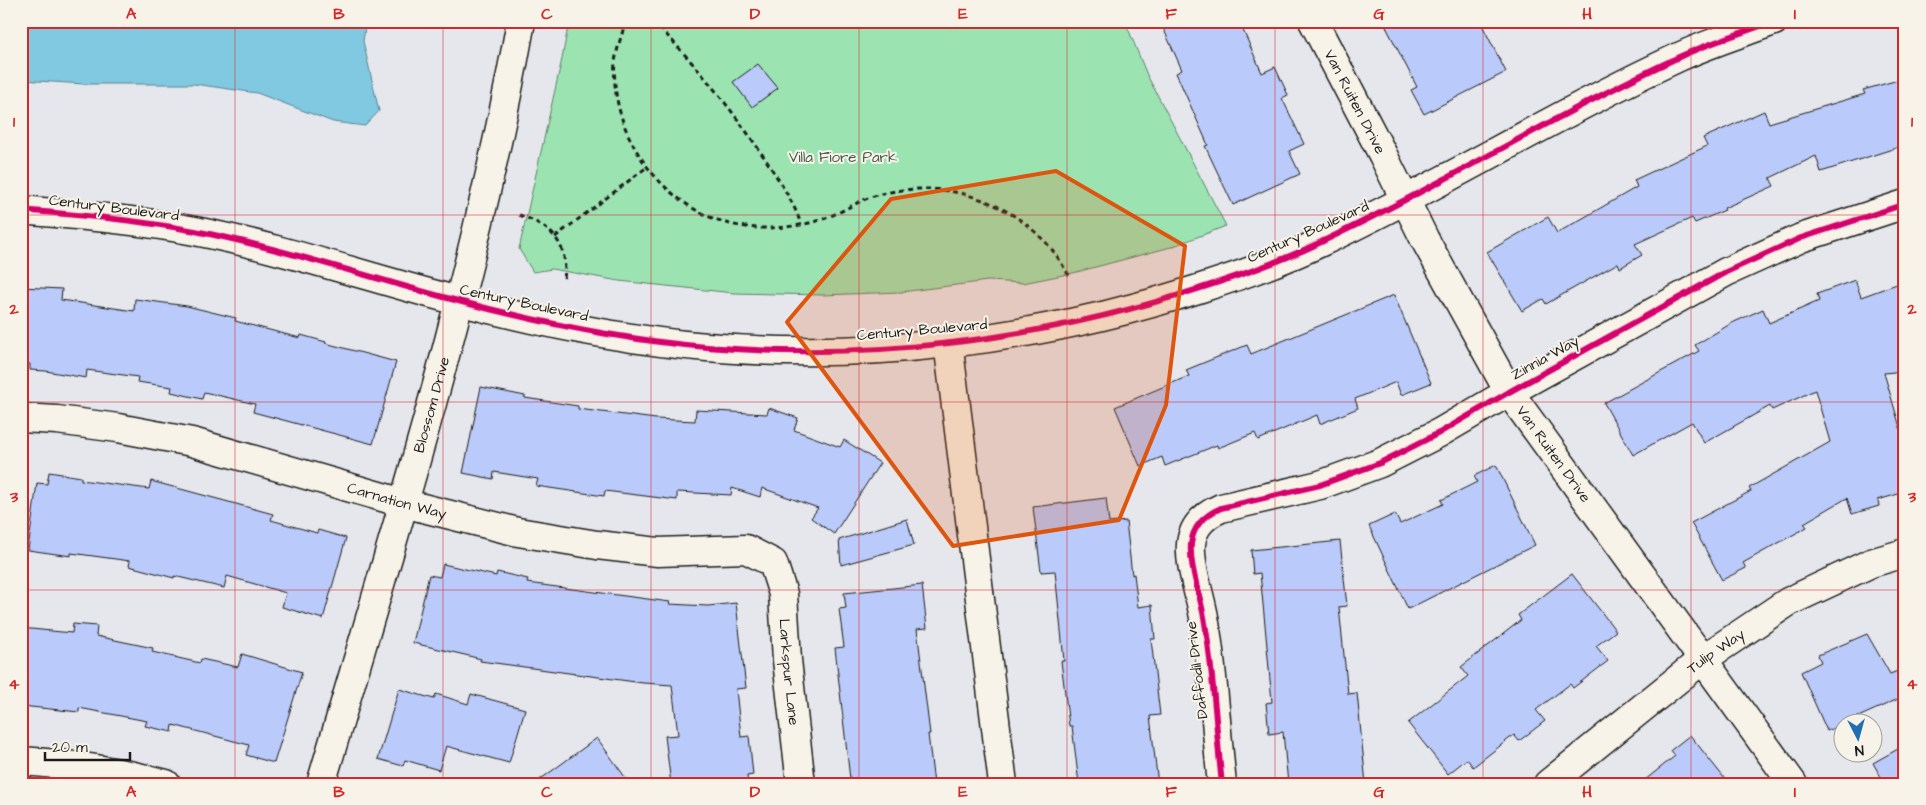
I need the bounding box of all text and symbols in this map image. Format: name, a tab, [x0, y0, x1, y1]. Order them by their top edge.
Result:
text: A	[126, 3, 137, 25]
text: B	[333, 3, 345, 25]
text: C	[541, 3, 553, 25]
text: D	[750, 3, 761, 25]
text: E	[958, 3, 968, 25]
text: F	[1165, 3, 1177, 25]
text: G	[1373, 3, 1385, 25]
text: H	[1582, 3, 1592, 25]
text: I	[1794, 3, 1796, 25]
street label: Van Ruiten Drive	[1319, 46, 1391, 158]
text: 1	[13, 111, 16, 133]
text: 1	[1911, 111, 1914, 133]
park label: Villa Fiore Park	[789, 147, 897, 168]
street label: Century Boulevard	[48, 190, 181, 227]
street label: Century Boulevard	[1244, 196, 1373, 269]
street label: Century Boulevard	[458, 279, 591, 328]
text: 2	[8, 298, 19, 320]
text: 2	[1906, 298, 1917, 320]
street label: Century Boulevard	[856, 314, 989, 347]
street label: Zinnia Way	[1507, 331, 1583, 386]
street label: Blossom Drive	[408, 354, 455, 455]
street label: Van Ruiten Drive	[1512, 401, 1596, 507]
street label: Carnation Way	[345, 477, 449, 525]
text: 3	[9, 486, 19, 508]
text: 3	[1907, 486, 1917, 508]
street label: Larkspur Lane	[774, 618, 805, 727]
street label: Daffodil Drive	[1181, 620, 1213, 720]
street label: Tulip Way	[1682, 624, 1749, 679]
text: 4	[9, 673, 20, 695]
text: 4	[1907, 673, 1918, 695]
north arrow	[1834, 712, 1884, 762]
scale bar	[45, 730, 130, 762]
text: 20 m	[52, 737, 88, 758]
text: N	[1854, 740, 1865, 760]
text: A	[126, 781, 137, 803]
text: B	[333, 781, 345, 803]
text: C	[541, 781, 553, 803]
text: D	[750, 781, 761, 803]
text: E	[958, 781, 968, 803]
text: F	[1165, 781, 1177, 803]
text: G	[1373, 781, 1385, 803]
text: H	[1582, 781, 1592, 803]
text: I	[1794, 781, 1796, 803]

